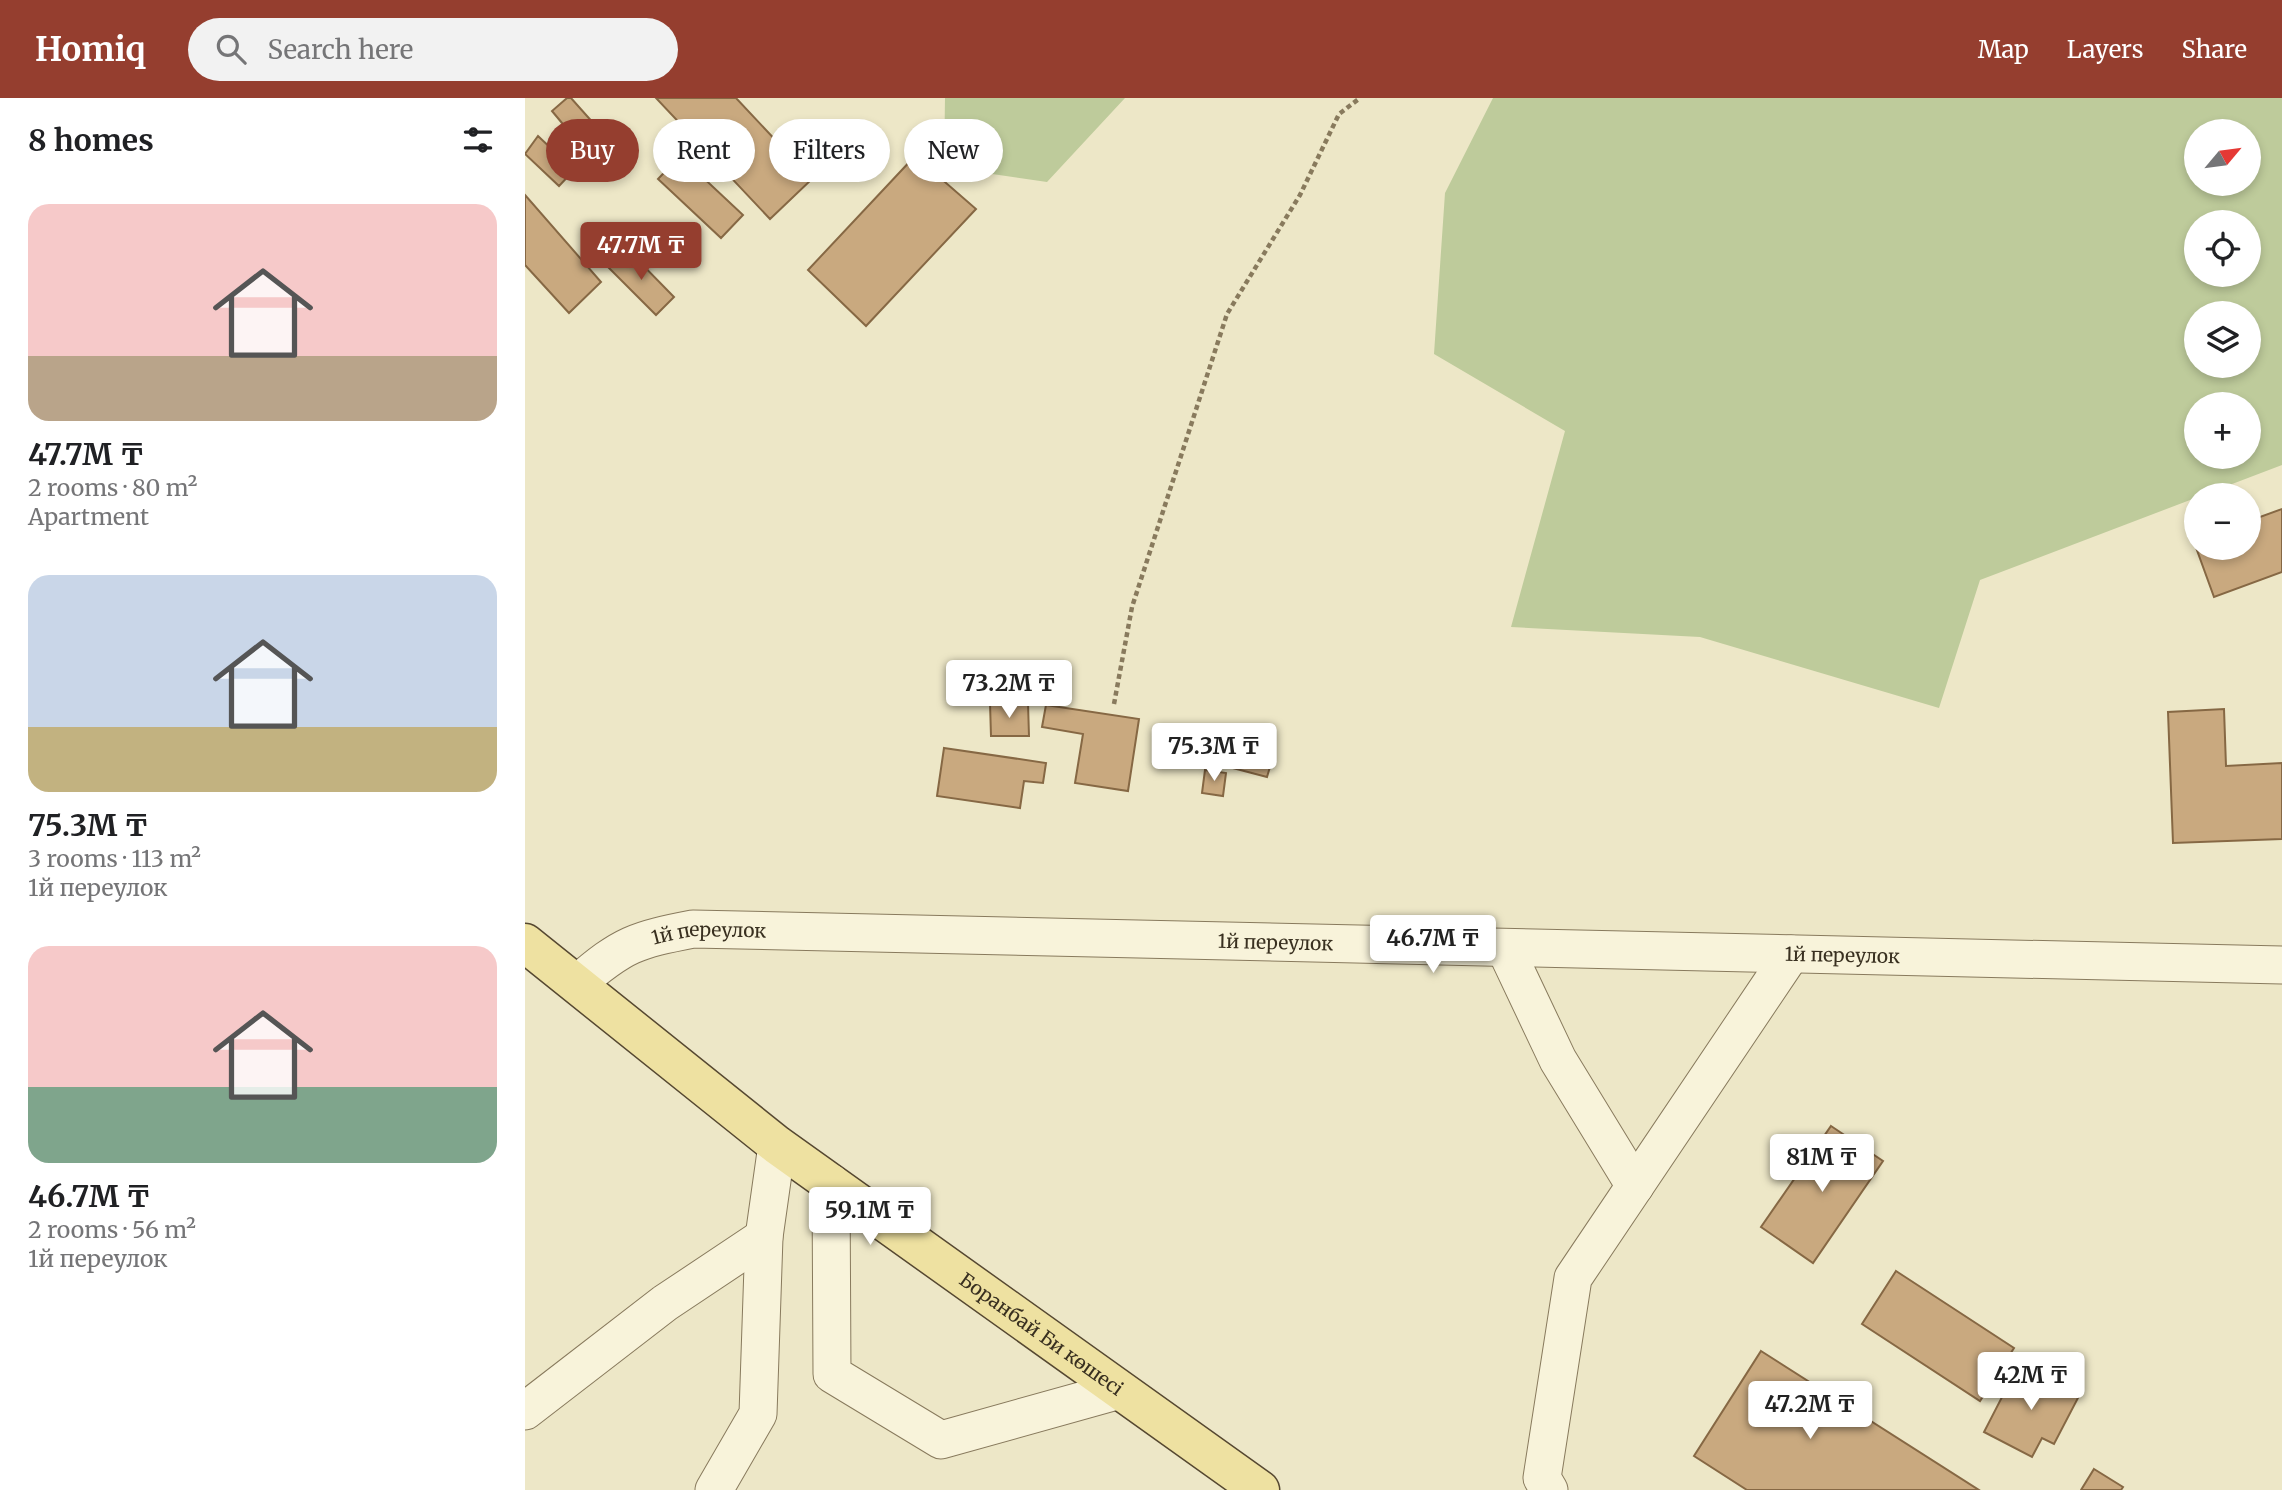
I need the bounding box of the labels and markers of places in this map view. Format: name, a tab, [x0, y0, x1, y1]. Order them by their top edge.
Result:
pin: 47.7M ₸	[576, 222, 706, 282]
pin: 73.2M ₸	[944, 660, 1074, 720]
pin: 75.3M ₸	[1149, 724, 1279, 783]
pin: 46.7M ₸	[1368, 916, 1498, 975]
pin: 81M ₸	[1773, 1134, 1871, 1194]
pin: 59.1M ₸	[805, 1188, 935, 1247]
pin: 42M ₸	[1982, 1352, 2080, 1412]
pin: 47.2M ₸	[1745, 1382, 1875, 1441]

